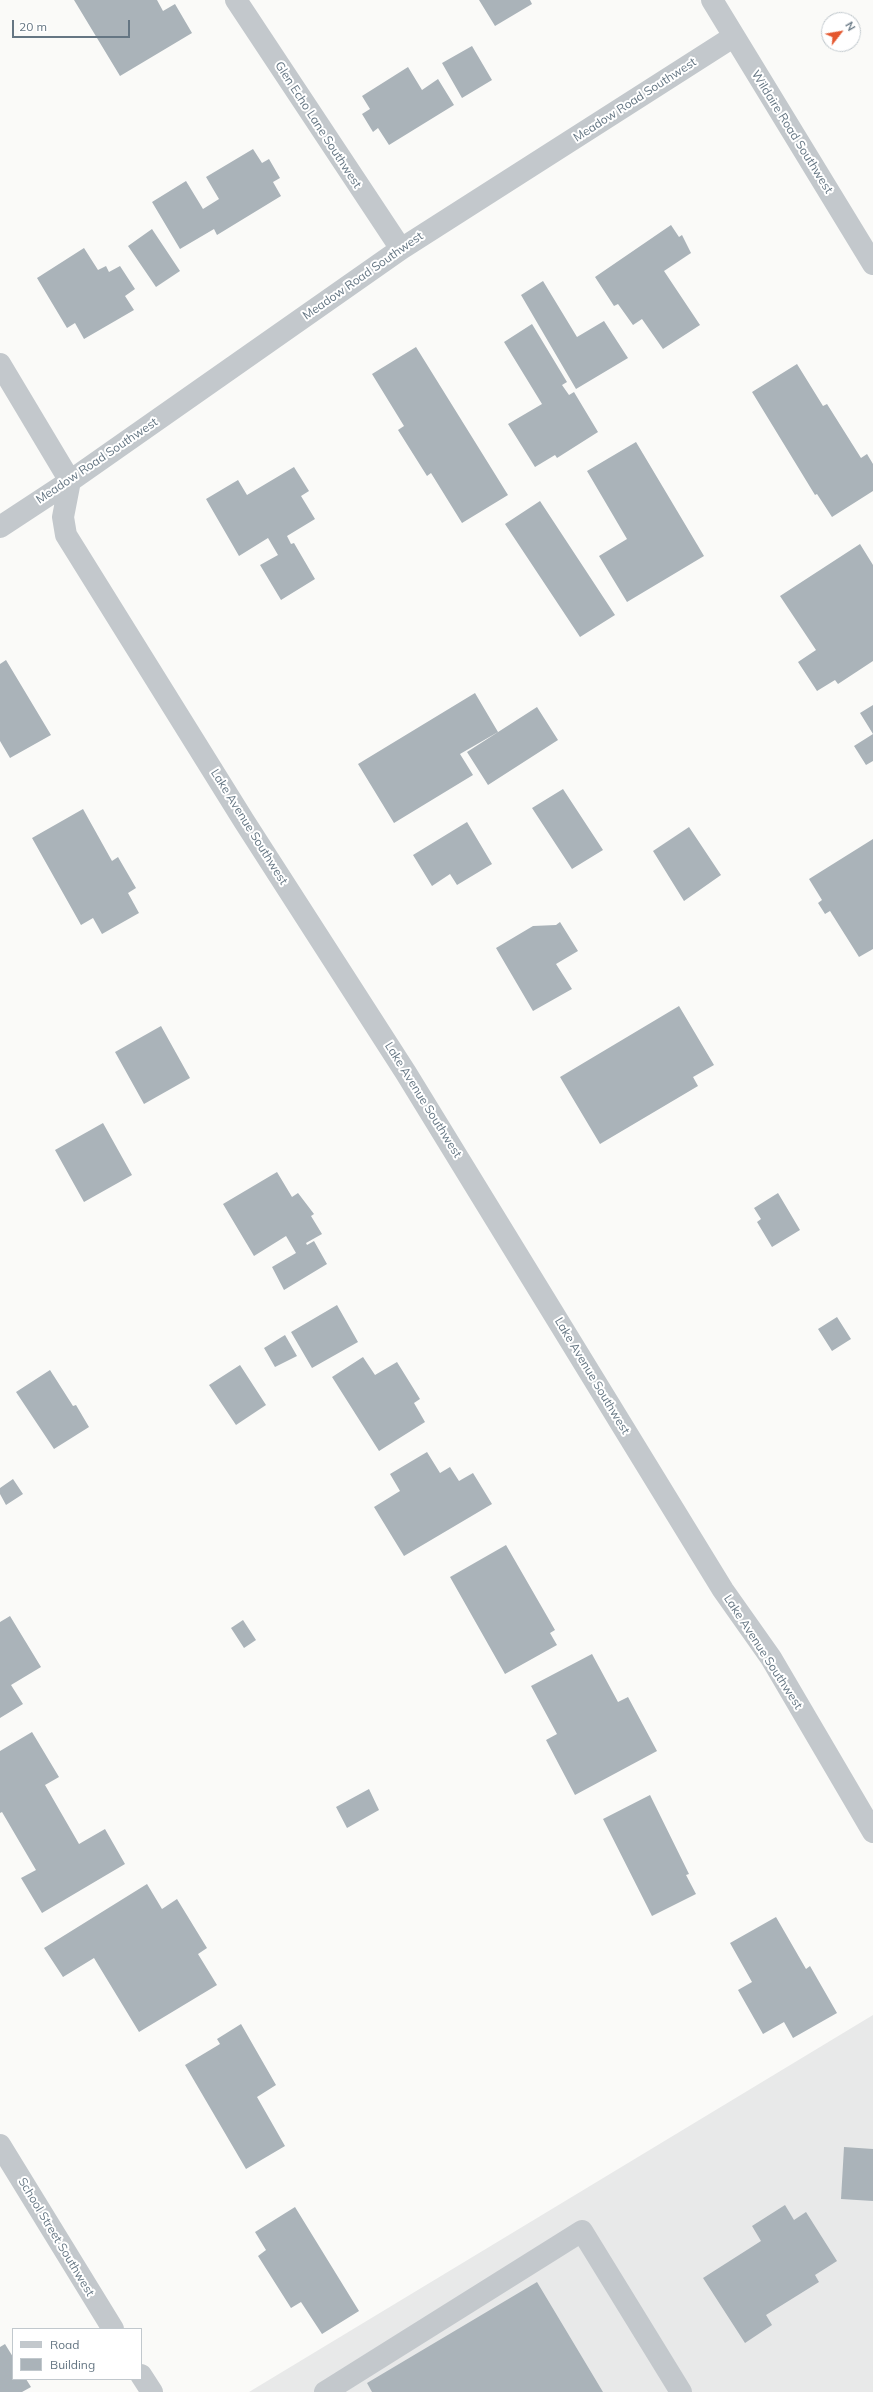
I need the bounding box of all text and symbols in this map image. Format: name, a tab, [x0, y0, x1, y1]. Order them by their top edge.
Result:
scale bar	[14, 12, 132, 38]
north arrow	[821, 12, 861, 52]
text: 20 m	[19, 19, 47, 34]
text: N	[842, 19, 859, 34]
street label: Meadow Road Southwest	[571, 55, 699, 145]
street label: Glen Echo Lane Southwest	[272, 59, 364, 191]
street label: Wildaire Road Southwest	[748, 68, 836, 196]
street label: Meadow Road Southwest	[300, 229, 426, 323]
street label: Meadow Road Southwest	[33, 415, 161, 507]
street label: Lake Avenue Southwest	[207, 766, 291, 888]
street label: Lake Avenue Southwest	[381, 1039, 465, 1161]
street label: Lake Avenue Southwest	[551, 1315, 633, 1437]
street label: Lake Avenue Southwest	[721, 1592, 805, 1712]
street label: School Street Southwest	[15, 2175, 97, 2299]
legend	[12, 2328, 142, 2380]
text: Road	[50, 2337, 79, 2352]
text: Building	[50, 2357, 95, 2372]

